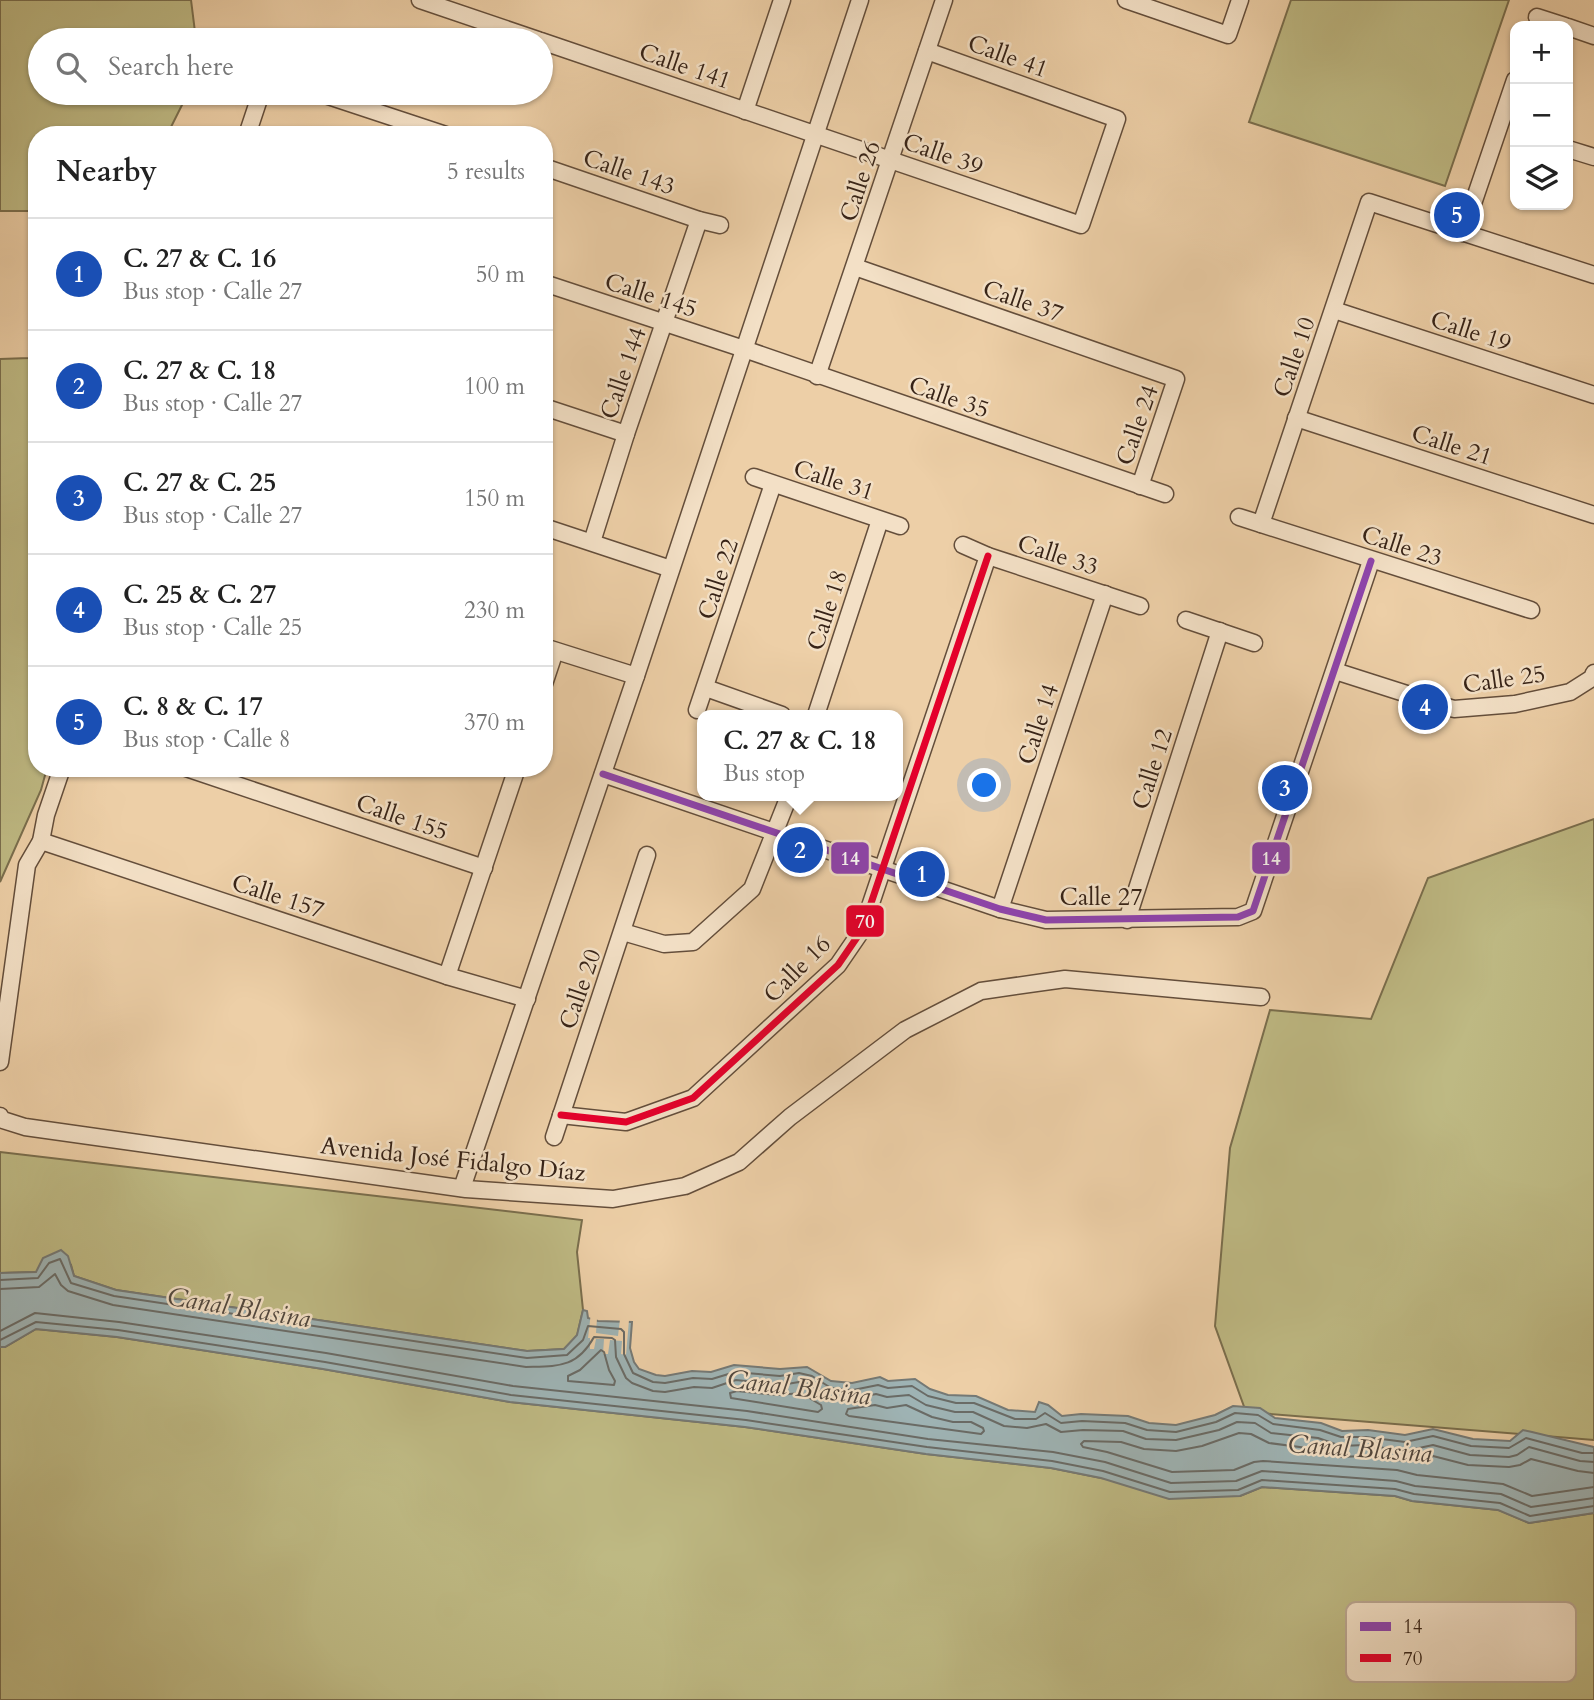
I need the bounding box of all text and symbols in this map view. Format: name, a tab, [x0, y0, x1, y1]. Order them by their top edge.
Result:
map controls	[1510, 21, 1573, 210]
button: +	[1510, 21, 1573, 84]
street label: Calle 41	[963, 27, 1052, 86]
search box	[28, 28, 553, 105]
street label: Calle 141	[634, 35, 735, 98]
icon: search	[52, 48, 90, 86]
text: Search here	[108, 49, 234, 84]
button: −	[1510, 84, 1573, 147]
street label: Calle 39	[898, 125, 987, 184]
street label: Calle 26	[832, 137, 889, 226]
street label: Calle 143	[578, 141, 679, 204]
button: layers	[1510, 147, 1573, 210]
text: Nearby	[56, 151, 157, 192]
text: 5 results	[447, 156, 525, 187]
pin: 5	[1434, 189, 1480, 241]
text: C. 27 & C. 16	[123, 241, 276, 276]
text: 1	[73, 259, 85, 290]
text: 50 m	[476, 259, 525, 290]
street label: Calle 145	[600, 265, 701, 326]
street label: Calle 37	[978, 272, 1067, 331]
text: Bus stop · Calle 27	[123, 276, 302, 307]
street label: Calle 19	[1426, 303, 1515, 360]
street label: Calle 10	[1265, 313, 1324, 402]
street label: Calle 144	[592, 323, 655, 424]
text: C. 27 & C. 18	[123, 353, 276, 388]
street label: Calle 35	[904, 368, 993, 427]
text: 2	[73, 371, 85, 402]
text: 100 m	[464, 371, 525, 402]
street label: Calle 24	[1108, 381, 1167, 470]
text: Bus stop · Calle 27	[123, 388, 302, 419]
street label: Calle 21	[1407, 417, 1496, 474]
street label: Calle 31	[789, 452, 878, 509]
text: C. 27 & C. 25	[123, 465, 276, 500]
text: 3	[73, 483, 85, 514]
text: 150 m	[464, 483, 525, 514]
text: Bus stop · Calle 27	[123, 500, 302, 531]
street label: Calle 23	[1357, 518, 1446, 575]
street label: Calle 33	[1013, 527, 1102, 584]
street label: Calle 22	[690, 535, 747, 624]
street label: Calle 18	[799, 566, 856, 655]
text: C. 25 & C. 27	[123, 577, 276, 612]
text: 4	[73, 595, 85, 626]
text: 230 m	[464, 595, 525, 626]
text: Bus stop · Calle 25	[123, 612, 302, 643]
street label: Calle 25	[1461, 657, 1547, 702]
street label: Calle 14	[1010, 680, 1067, 769]
pin: 4	[1402, 681, 1448, 733]
text: C. 8 & C. 17	[123, 689, 263, 724]
text: 5	[73, 707, 85, 738]
text: 370 m	[464, 707, 525, 738]
popup	[697, 710, 903, 801]
text: C. 27 & C. 18	[723, 723, 877, 758]
text: Bus stop · Calle 8	[123, 724, 291, 755]
street label: Calle 12	[1124, 725, 1181, 814]
text: Bus stop	[723, 758, 805, 789]
pin: 3	[1262, 762, 1308, 814]
your location	[967, 768, 1001, 802]
street label: Calle 155	[351, 786, 452, 849]
pin: 2	[777, 824, 823, 876]
line badge: 14	[830, 841, 870, 875]
line badge: 14	[1251, 841, 1291, 875]
text: 14	[840, 846, 860, 872]
text: 14	[1261, 846, 1281, 872]
pin: 1	[899, 848, 945, 900]
street label: Calle 157	[227, 866, 328, 927]
street label: Calle 27	[1060, 881, 1142, 914]
line badge: 70	[845, 904, 885, 938]
text: 70	[855, 909, 875, 935]
street label: Calle 16	[756, 928, 838, 1010]
street label: Calle 20	[551, 945, 610, 1034]
street label: Avenida José Fidalgo Díaz	[319, 1129, 587, 1190]
water label: Canal Blasina	[165, 1279, 313, 1336]
water label: Canal Blasina	[725, 1361, 873, 1414]
water label: Canal Blasina	[1287, 1426, 1434, 1471]
legend	[1346, 1602, 1576, 1682]
text: 14	[1403, 1614, 1423, 1640]
text: 70	[1403, 1646, 1423, 1672]

